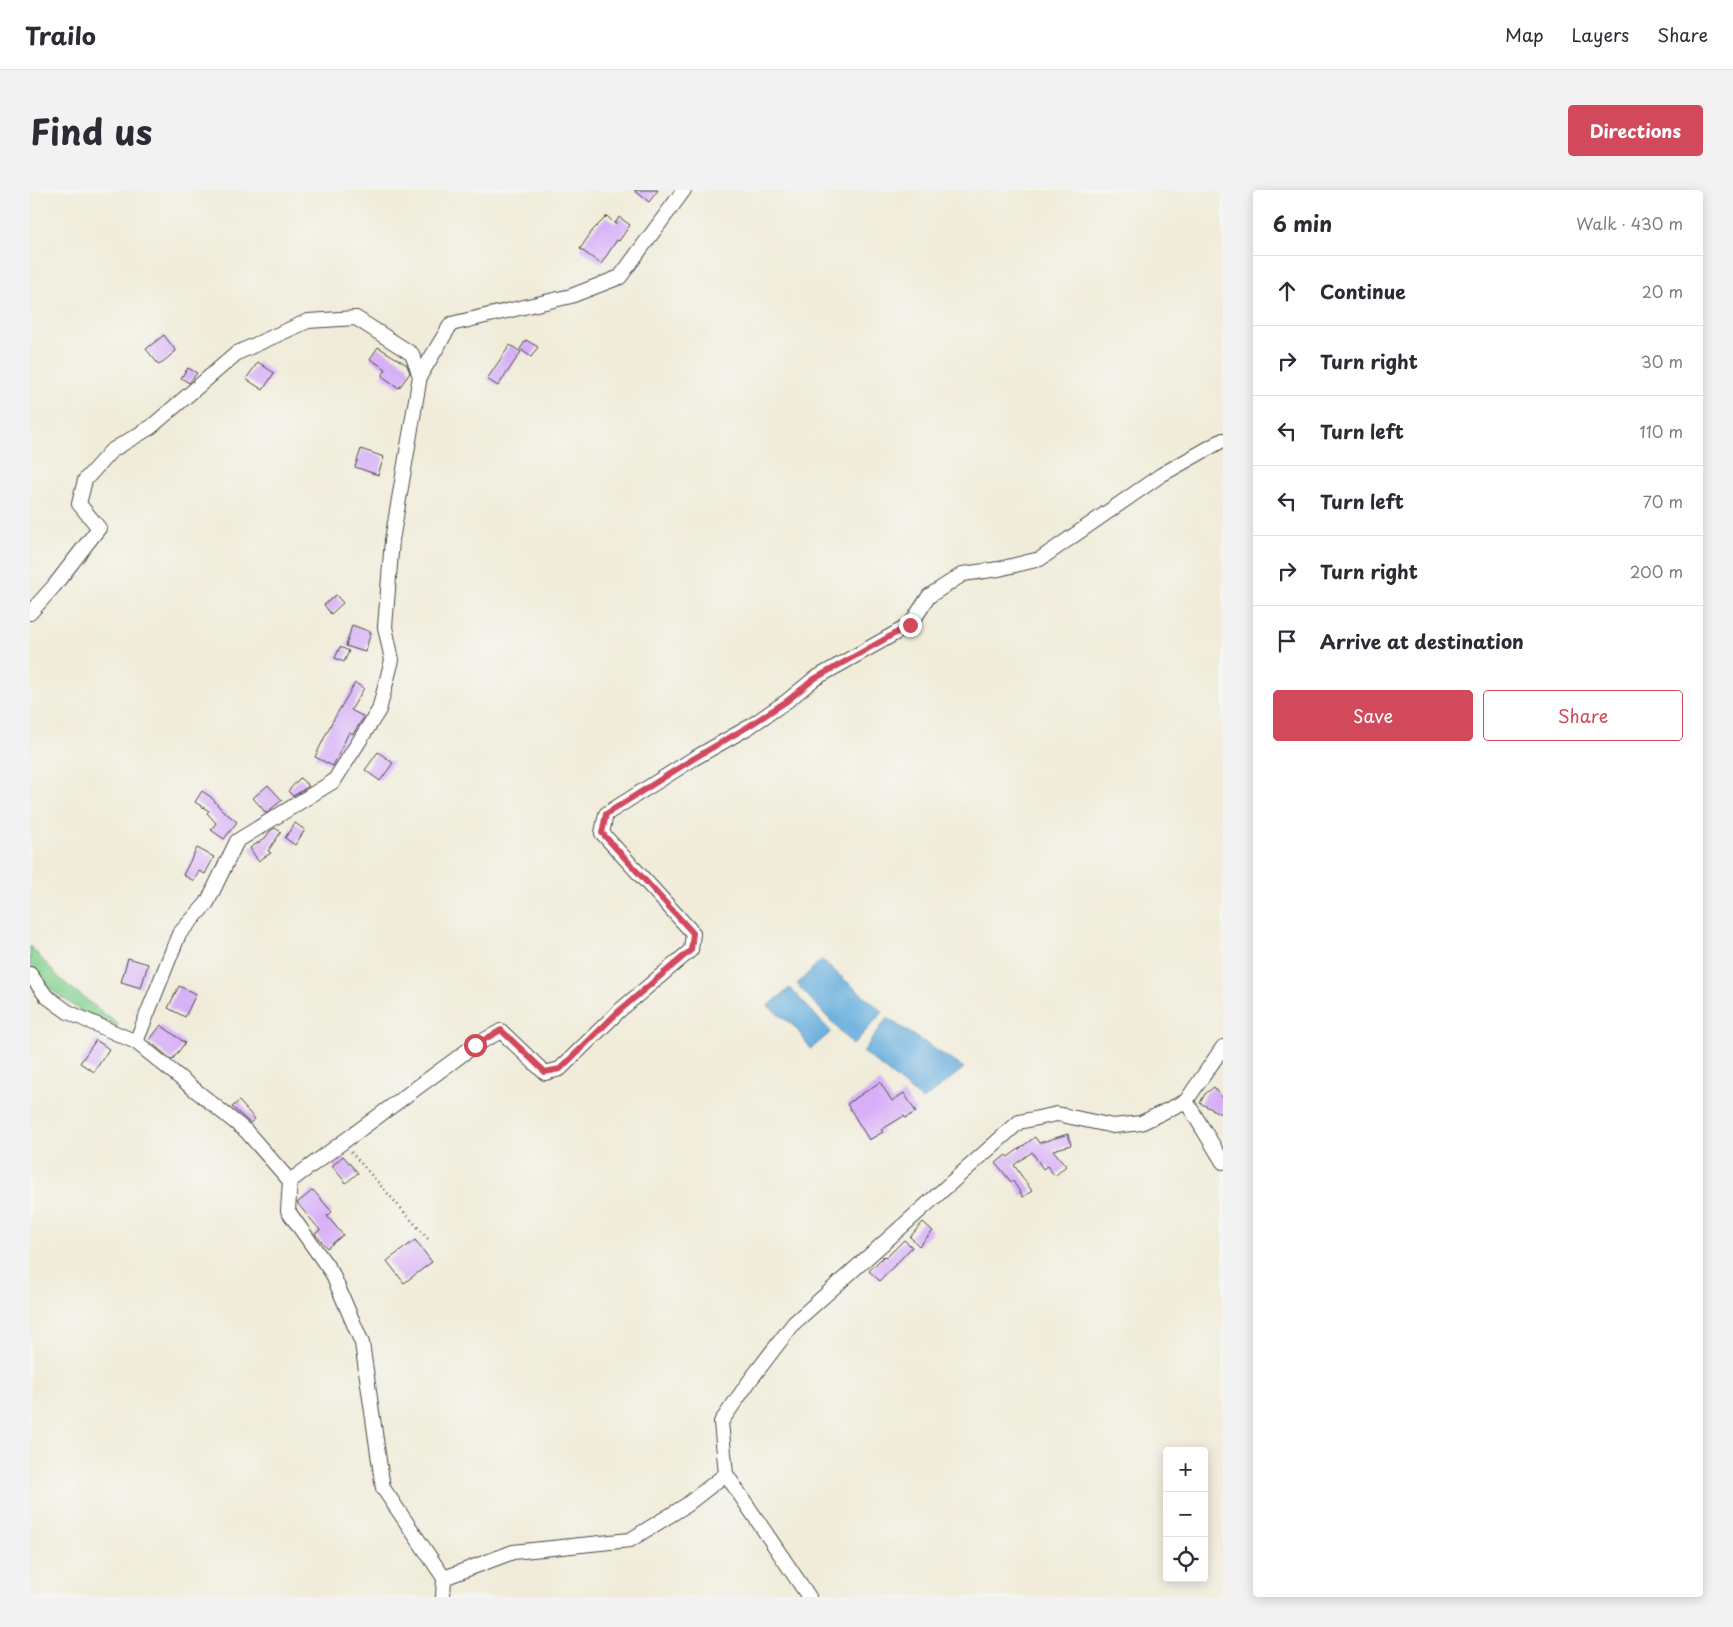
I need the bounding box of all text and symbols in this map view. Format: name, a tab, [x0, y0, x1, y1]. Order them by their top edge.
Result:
text: Trailo	[25, 17, 96, 53]
text: Map	[1505, 21, 1544, 48]
text: Layers	[1572, 21, 1629, 48]
text: Share	[1657, 21, 1708, 48]
text: Find us	[30, 104, 152, 157]
button: Directions	[1568, 105, 1703, 156]
text: 6 min	[1273, 207, 1332, 239]
text: Walk · 430 m	[1576, 211, 1683, 235]
icon: ahead	[1273, 277, 1301, 305]
text: Continue	[1320, 277, 1406, 305]
text: 20 m	[1642, 279, 1683, 303]
icon: right	[1273, 347, 1301, 375]
text: Turn right	[1320, 347, 1418, 375]
text: 30 m	[1641, 349, 1683, 373]
icon: left	[1273, 417, 1301, 445]
text: Turn left	[1320, 417, 1404, 445]
text: 110 m	[1640, 419, 1683, 443]
icon: left	[1273, 487, 1301, 515]
text: Turn left	[1320, 487, 1404, 515]
text: 70 m	[1643, 489, 1683, 513]
icon: right	[1273, 557, 1301, 585]
text: Turn right	[1320, 557, 1418, 585]
text: 200 m	[1630, 559, 1683, 583]
route end	[899, 614, 922, 637]
icon: arrive	[1273, 627, 1301, 655]
text: Arrive at destination	[1320, 627, 1524, 655]
button: Save	[1273, 690, 1473, 741]
button: Share	[1483, 690, 1683, 741]
route start	[464, 1034, 487, 1057]
map controls	[1163, 1447, 1208, 1582]
button: +	[1163, 1447, 1208, 1492]
button: −	[1163, 1492, 1208, 1537]
button: locate	[1163, 1537, 1208, 1582]

